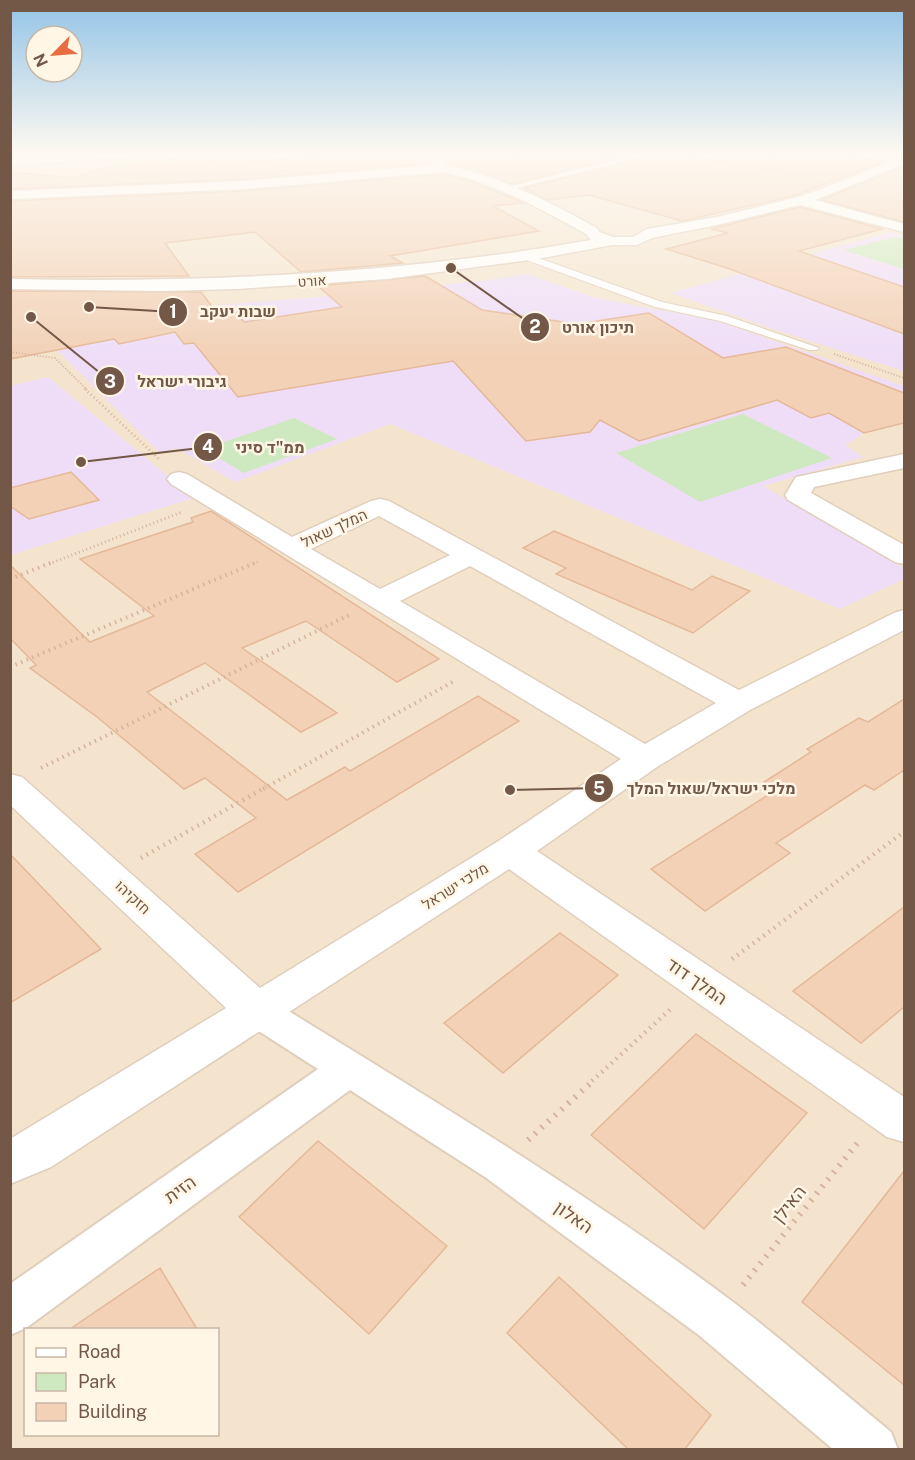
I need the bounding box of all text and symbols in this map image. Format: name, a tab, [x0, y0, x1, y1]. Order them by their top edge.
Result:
north arrow	[24, 24, 84, 84]
text: N	[30, 50, 52, 70]
street label: אורט	[297, 272, 327, 290]
callout: שבות יעקב	[158, 295, 288, 329]
text: 1	[169, 301, 177, 322]
text: שבות יעקב	[200, 302, 276, 321]
callout: תיכון אורט	[520, 310, 647, 344]
text: 2	[529, 316, 541, 337]
text: תיכון אורט	[562, 318, 634, 337]
callout: גיבורי ישראל	[95, 364, 239, 398]
text: 3	[104, 371, 116, 392]
text: גיבורי ישראל	[137, 372, 227, 391]
callout: ממ"ד סיני	[193, 430, 316, 464]
text: 4	[202, 436, 214, 457]
text: ממ"ד סיני	[235, 438, 305, 457]
street label: המלך שאול	[298, 505, 370, 551]
callout: מלכי ישראל/שאול המלך	[584, 771, 807, 805]
text: 5	[593, 778, 605, 799]
text: מלכי ישראל/שאול המלך	[626, 779, 796, 798]
street label: מלכי ישראל	[419, 859, 491, 913]
street label: חזקיהו	[112, 877, 154, 917]
street label: המלך דוד	[663, 953, 731, 1009]
street label: הזית	[160, 1171, 200, 1207]
street label: האילן	[768, 1181, 810, 1227]
street label: האלון	[551, 1196, 597, 1238]
legend	[24, 1328, 219, 1436]
text: Road	[78, 1341, 121, 1362]
text: Park	[78, 1371, 116, 1392]
text: Building	[78, 1401, 147, 1422]

